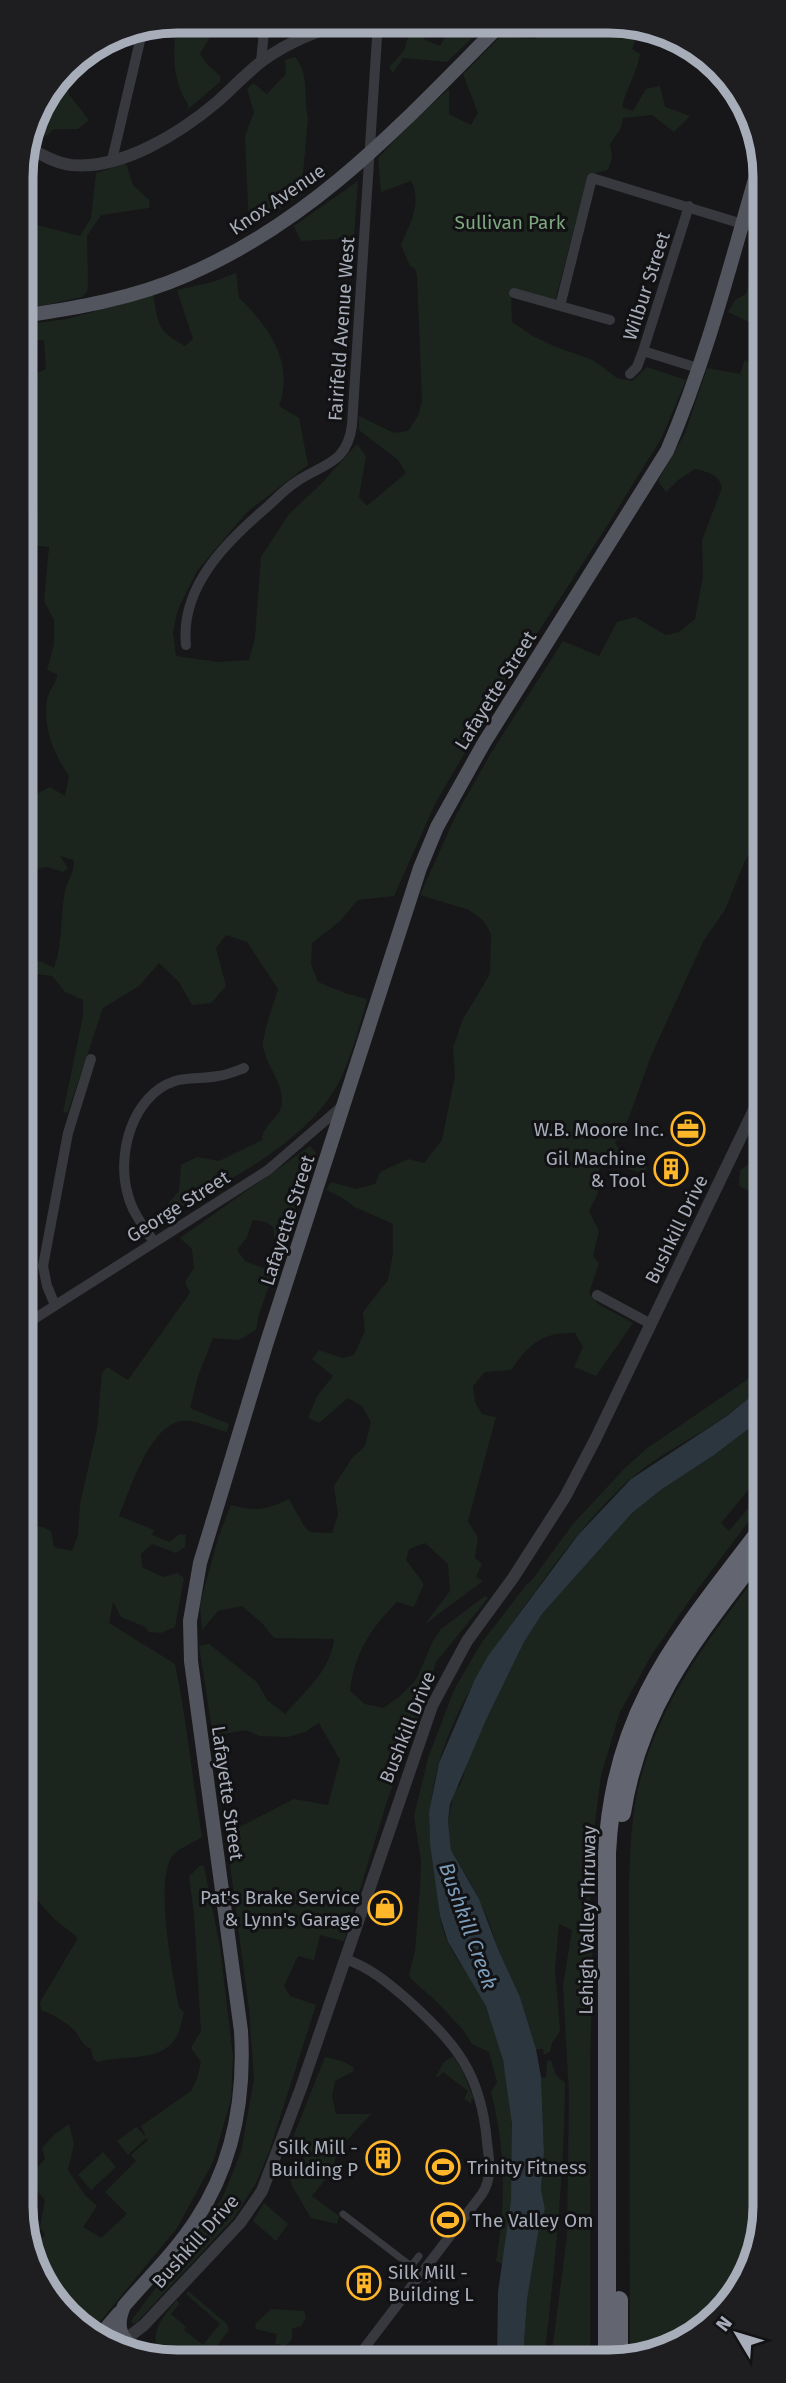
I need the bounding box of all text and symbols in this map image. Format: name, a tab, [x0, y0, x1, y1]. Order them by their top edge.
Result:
street label: Knox Avenue	[225, 159, 330, 240]
park label: Sullivan Park	[455, 211, 566, 234]
street label: Wilbur Street	[618, 229, 675, 343]
street label: Fairifeld Avenue West	[324, 236, 359, 422]
street label: Lafayette Street	[450, 627, 541, 754]
office icon: W.B. Moore Inc.	[669, 1110, 707, 1148]
place label: W.B. Moore Inc.	[533, 1118, 664, 1141]
place label: Gil Machine & Tool	[546, 1147, 646, 1192]
building icon: Gil Machine & Tool	[652, 1150, 690, 1188]
street label: Lafayette Street	[256, 1152, 319, 1288]
street label: George Street	[123, 1166, 234, 1247]
street label: Bushkill Drive	[640, 1171, 713, 1287]
street label: Bushkill Drive	[375, 1668, 440, 1786]
street label: Lafayette Street	[207, 1724, 248, 1862]
street label: Lehigh Valley Thruway	[574, 1824, 601, 2015]
water label: Bushkill Creek	[433, 1859, 503, 1993]
place label: Pat's Brake Service & Lynn's Garage	[200, 1886, 360, 1931]
shop icon: Pat's Brake Service & Lynn's Garage	[366, 1889, 404, 1927]
place label: Silk Mill - Building P	[271, 2136, 358, 2181]
building icon: Silk Mill - Building P	[364, 2139, 402, 2177]
sports icon: Trinity Fitness	[424, 2148, 462, 2186]
place label: Trinity Fitness	[467, 2156, 587, 2179]
street label: Bushkill Drive	[147, 2190, 244, 2293]
sports icon: The Valley Om	[429, 2201, 467, 2239]
place label: The Valley Om	[472, 2209, 593, 2232]
place label: Silk Mill - Building L	[388, 2261, 474, 2306]
building icon: Silk Mill - Building L	[345, 2264, 383, 2302]
north arrow	[702, 2299, 772, 2369]
text: N	[711, 2312, 737, 2336]

